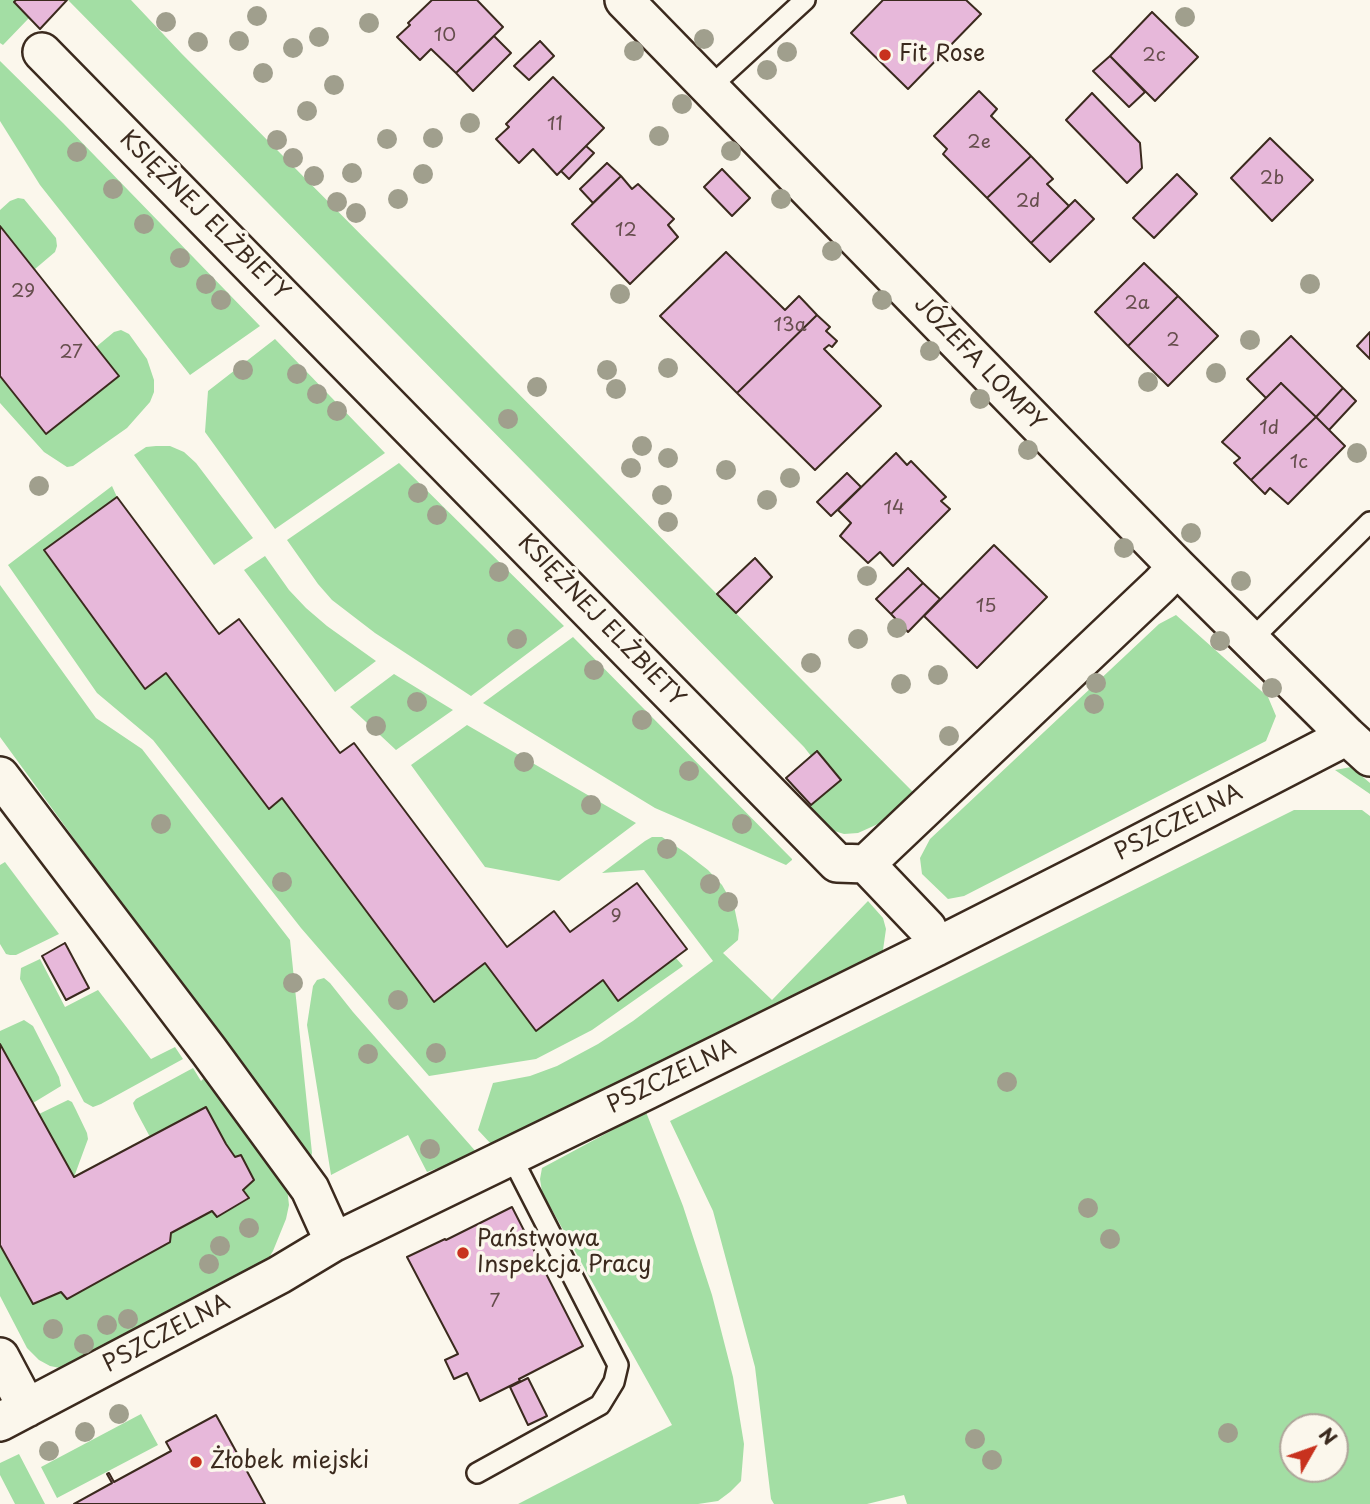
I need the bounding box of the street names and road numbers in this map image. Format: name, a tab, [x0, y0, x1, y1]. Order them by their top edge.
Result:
street label: KSIĘŻNEJ ELŻBIETY	[113, 125, 295, 307]
street label: JÓZEFA LOMPY	[908, 291, 1050, 437]
street label: KSIĘŻNEJ ELŻBIETY	[512, 529, 690, 713]
street label: PSZCZELNA	[1111, 779, 1247, 867]
street label: PSZCZELNA	[603, 1034, 741, 1120]
street label: PSZCZELNA	[99, 1289, 235, 1379]

